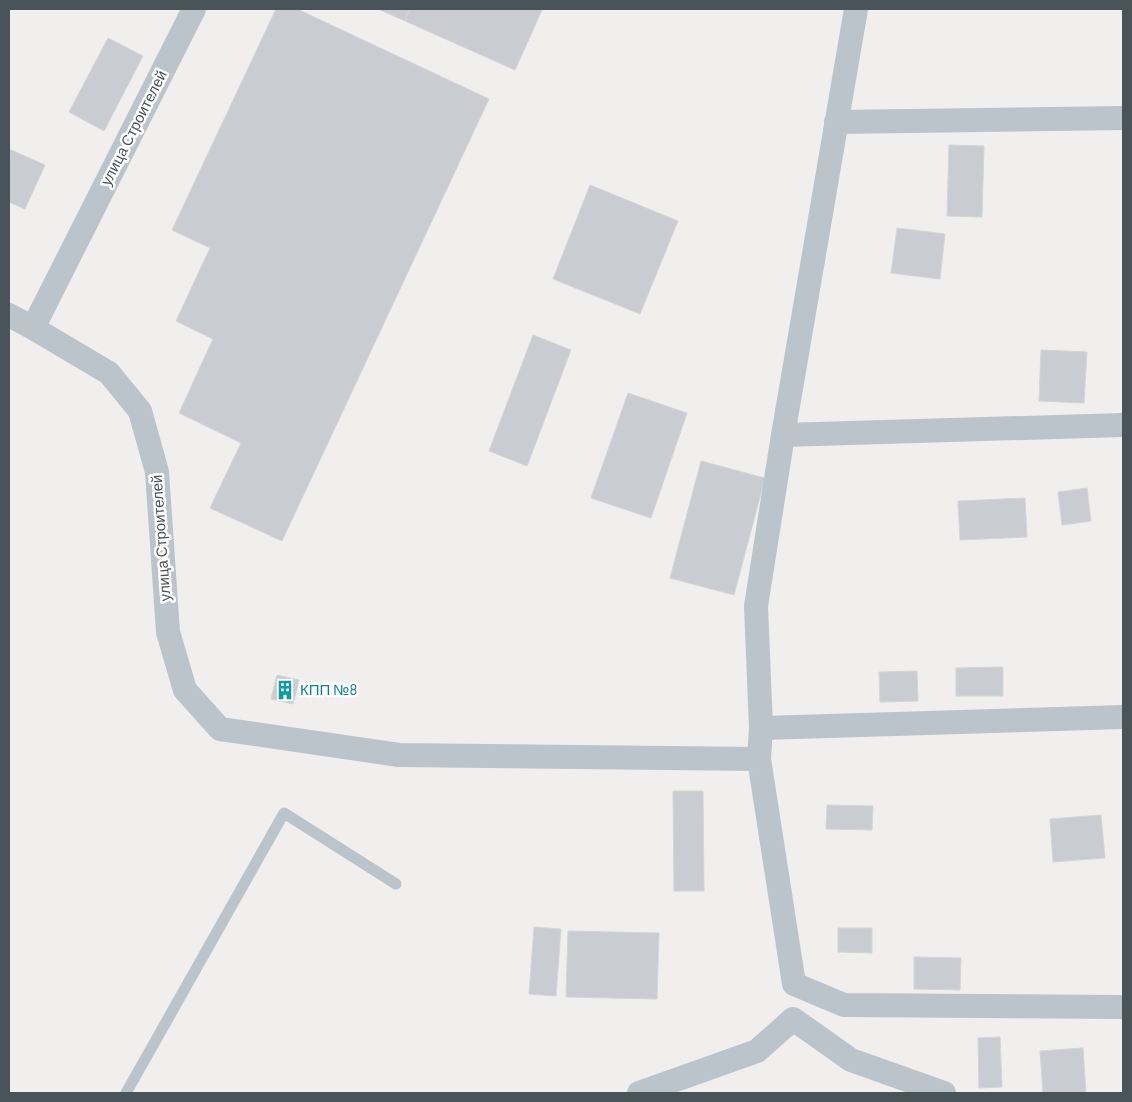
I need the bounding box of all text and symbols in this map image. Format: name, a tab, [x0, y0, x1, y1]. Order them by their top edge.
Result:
street label: улица Строителей	[96, 67, 170, 188]
street label: улица Строителей	[147, 474, 173, 602]
building icon: КПП №8	[274, 679, 296, 701]
place label: КПП №8	[300, 680, 357, 698]

